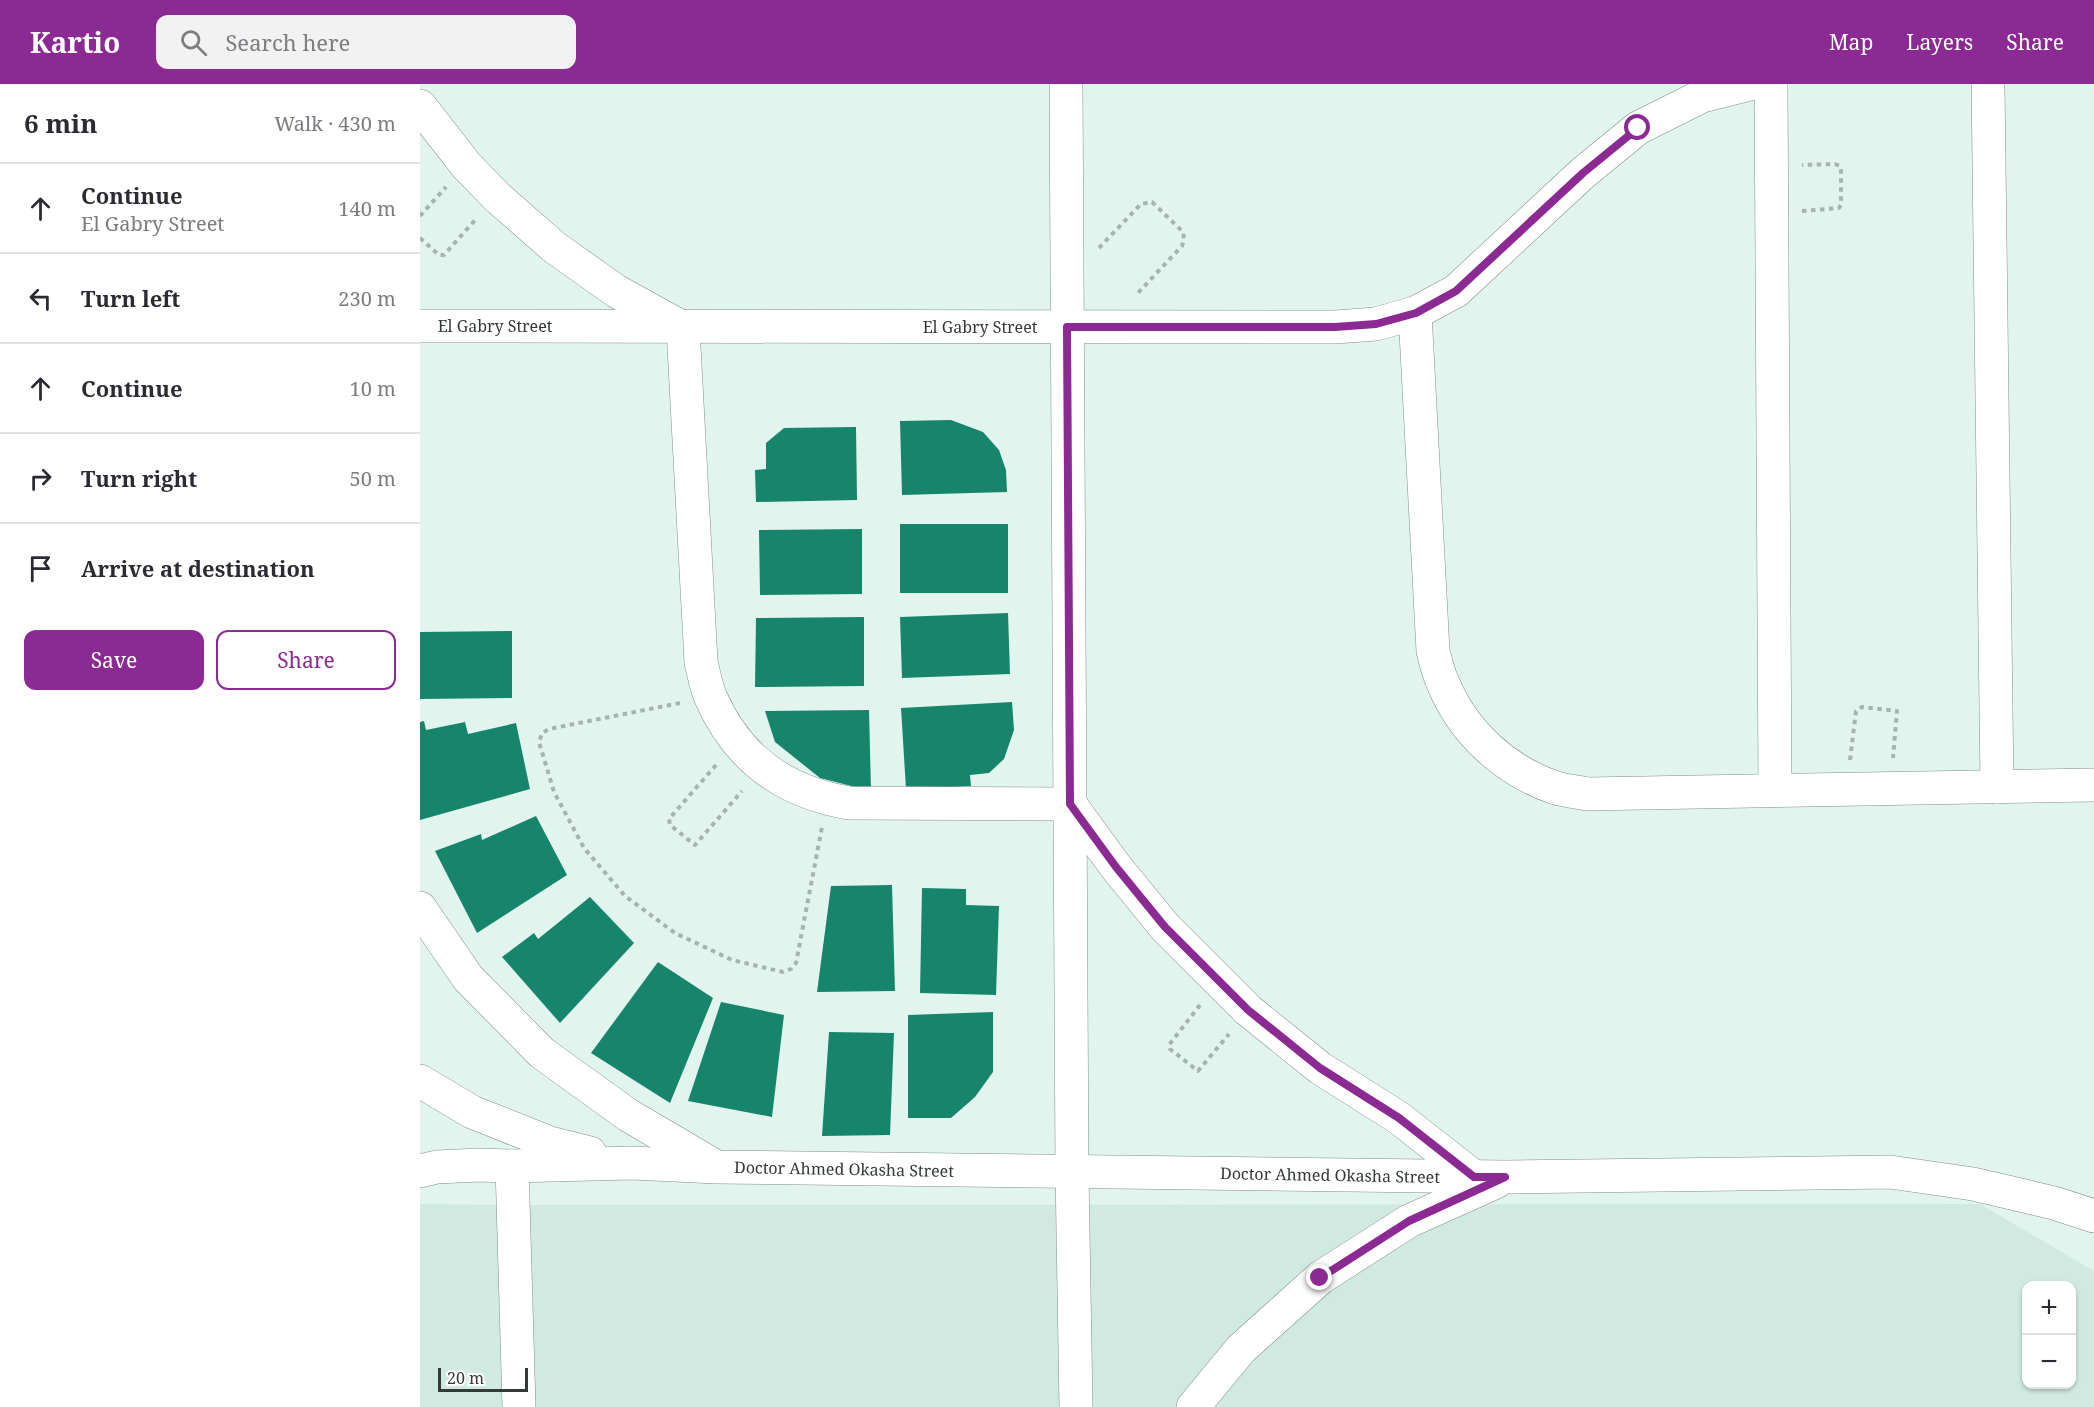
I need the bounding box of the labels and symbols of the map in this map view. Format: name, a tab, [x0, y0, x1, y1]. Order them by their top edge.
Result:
route start	[1624, 114, 1650, 140]
street label: El Gabry Street	[438, 315, 553, 337]
street label: El Gabry Street	[923, 316, 1038, 338]
street label: Doctor Ahmed Okasha Street	[734, 1156, 954, 1182]
street label: Doctor Ahmed Okasha Street	[1220, 1162, 1440, 1188]
route end	[1306, 1264, 1332, 1290]
scale bar	[438, 1365, 528, 1392]

